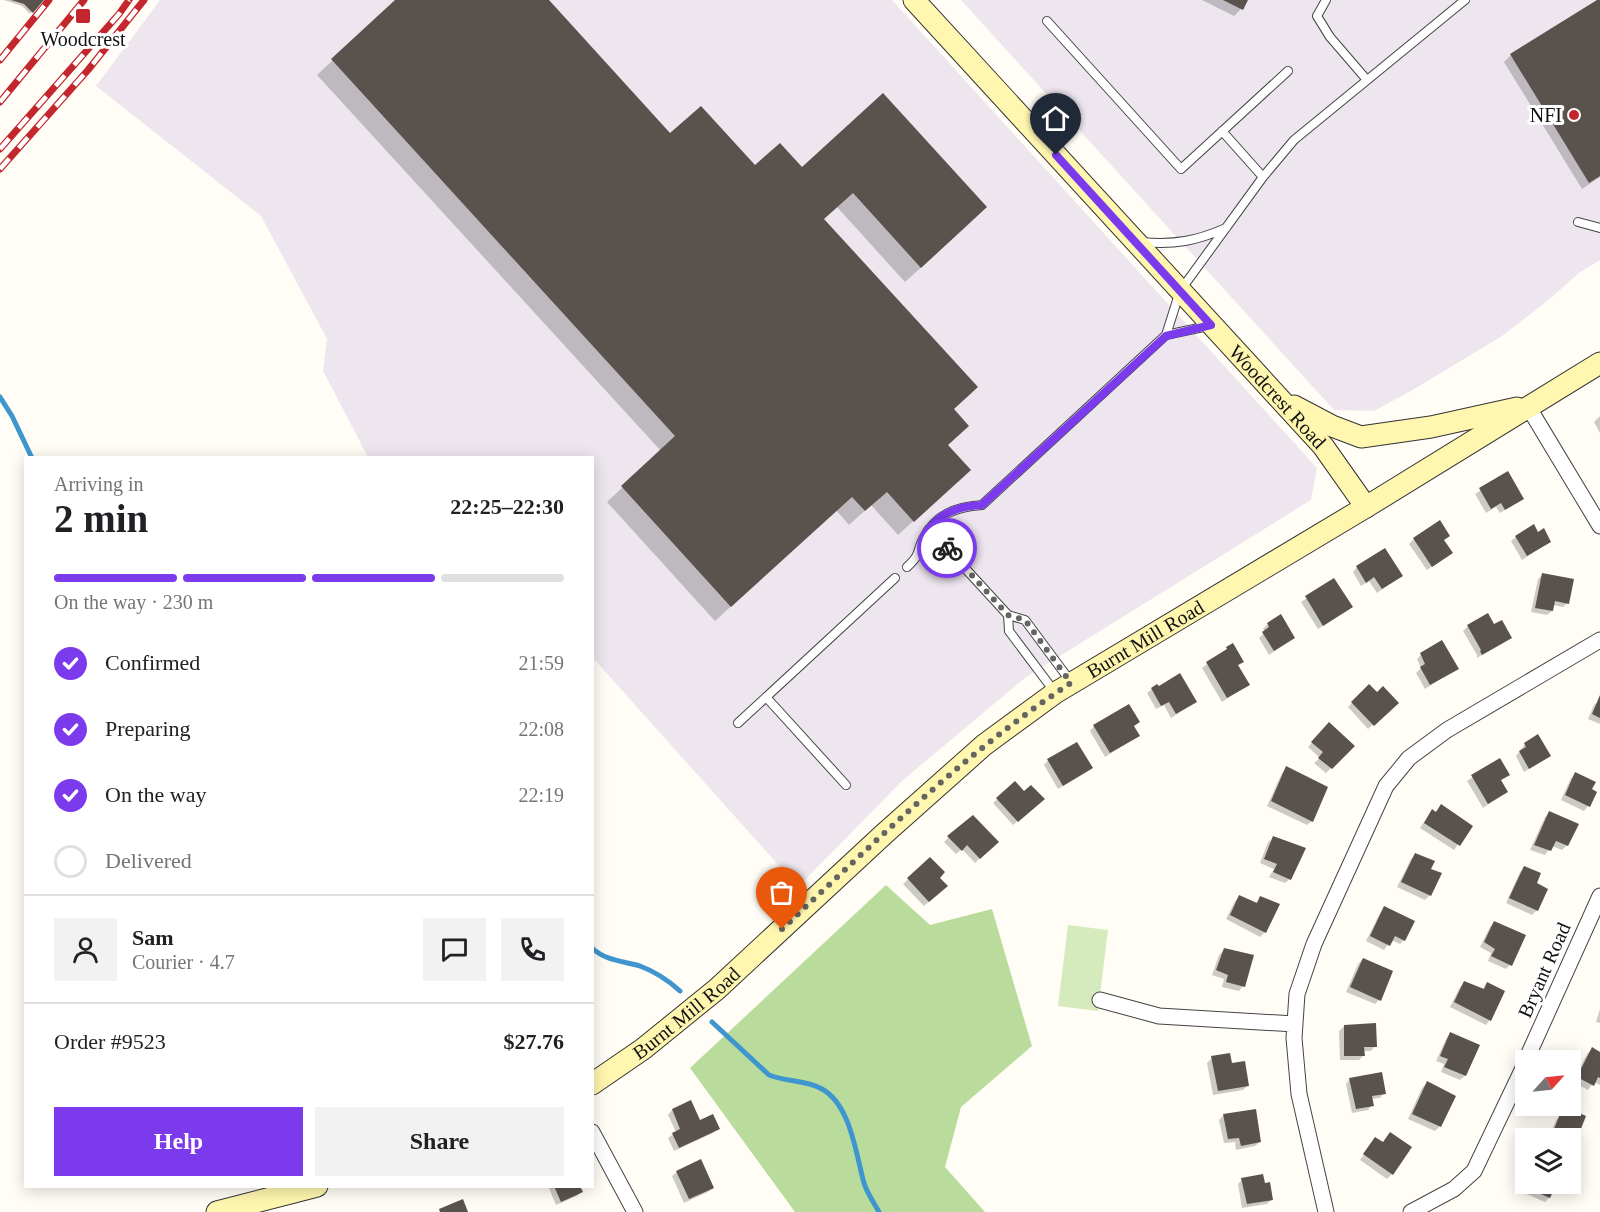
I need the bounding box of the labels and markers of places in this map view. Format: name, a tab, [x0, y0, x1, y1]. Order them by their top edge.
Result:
marker: Woodcrest	[74, 7, 92, 25]
place label: Woodcrest	[40, 28, 126, 50]
pin	[1030, 93, 1081, 155]
place label: NFI	[1530, 104, 1562, 126]
marker: NFI	[1567, 108, 1581, 122]
pin	[756, 867, 807, 929]

